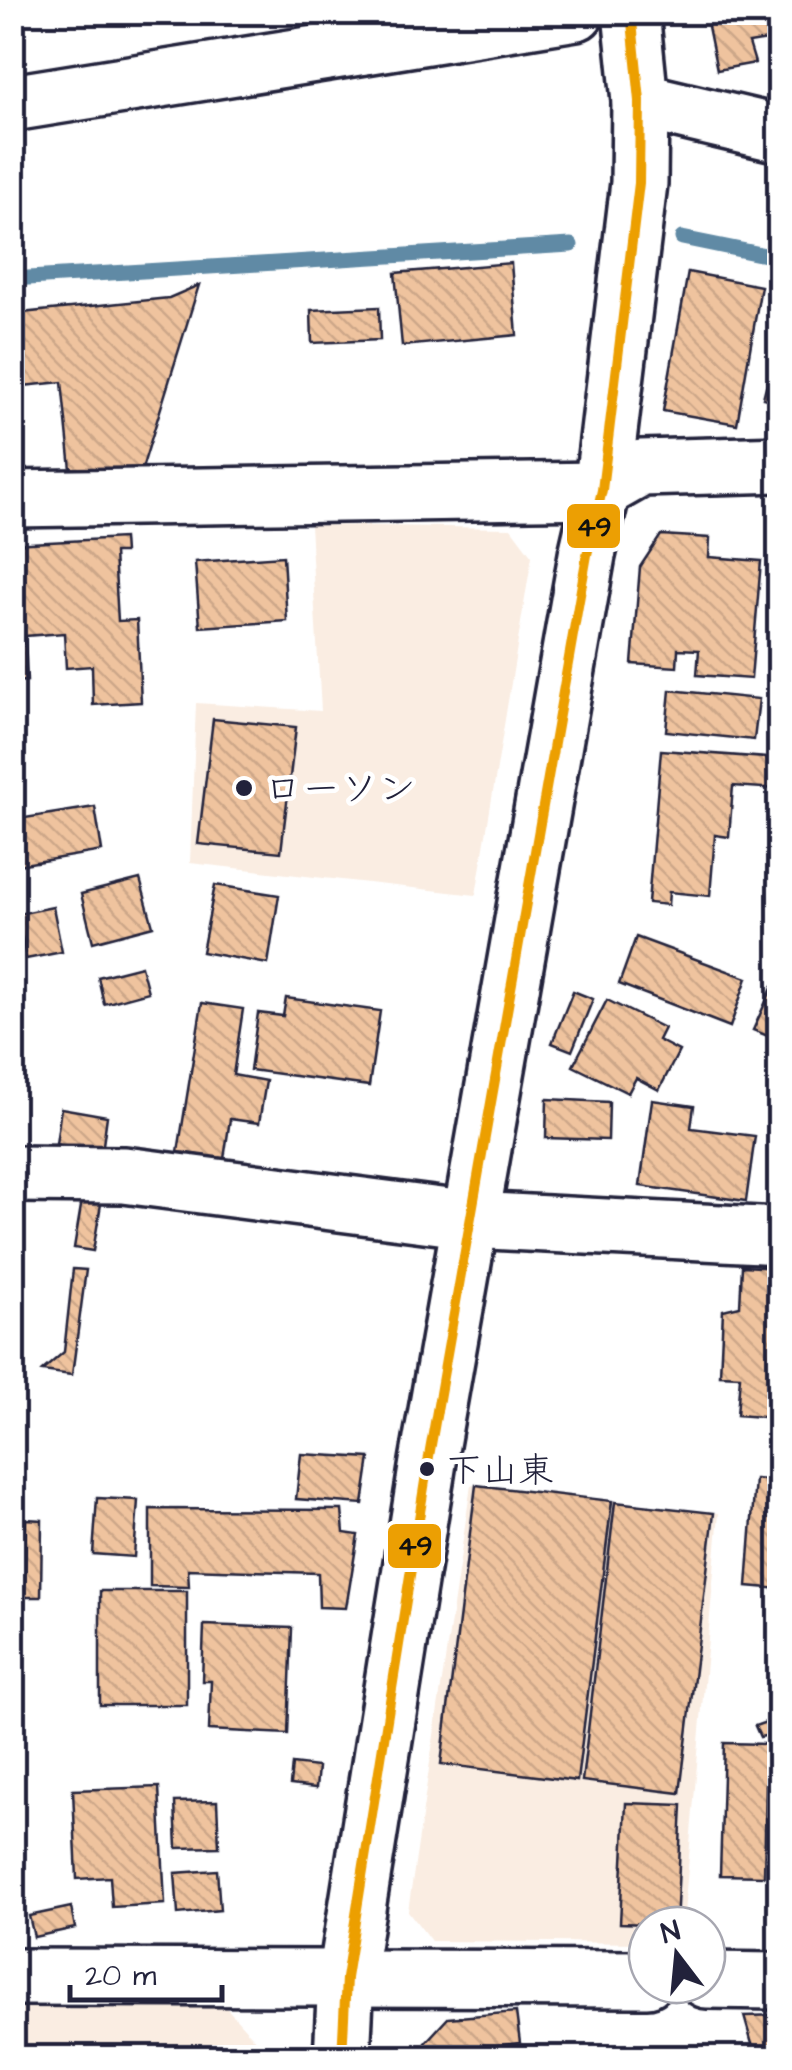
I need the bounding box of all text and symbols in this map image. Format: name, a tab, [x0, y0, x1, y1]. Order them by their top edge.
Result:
line badge: 49	[565, 502, 622, 550]
text: 49	[577, 508, 612, 547]
place label: ローソン	[264, 764, 416, 816]
marker: ローソン	[233, 777, 255, 799]
place label: 下山東	[446, 1446, 554, 1497]
marker: 下山東	[417, 1459, 437, 1479]
line badge: 49	[386, 1522, 443, 1570]
text: 49	[398, 1527, 433, 1566]
north arrow	[627, 1905, 727, 2005]
text: N	[657, 1911, 685, 1954]
scale bar	[70, 1940, 222, 2002]
text: 20 m	[85, 1955, 157, 1997]

